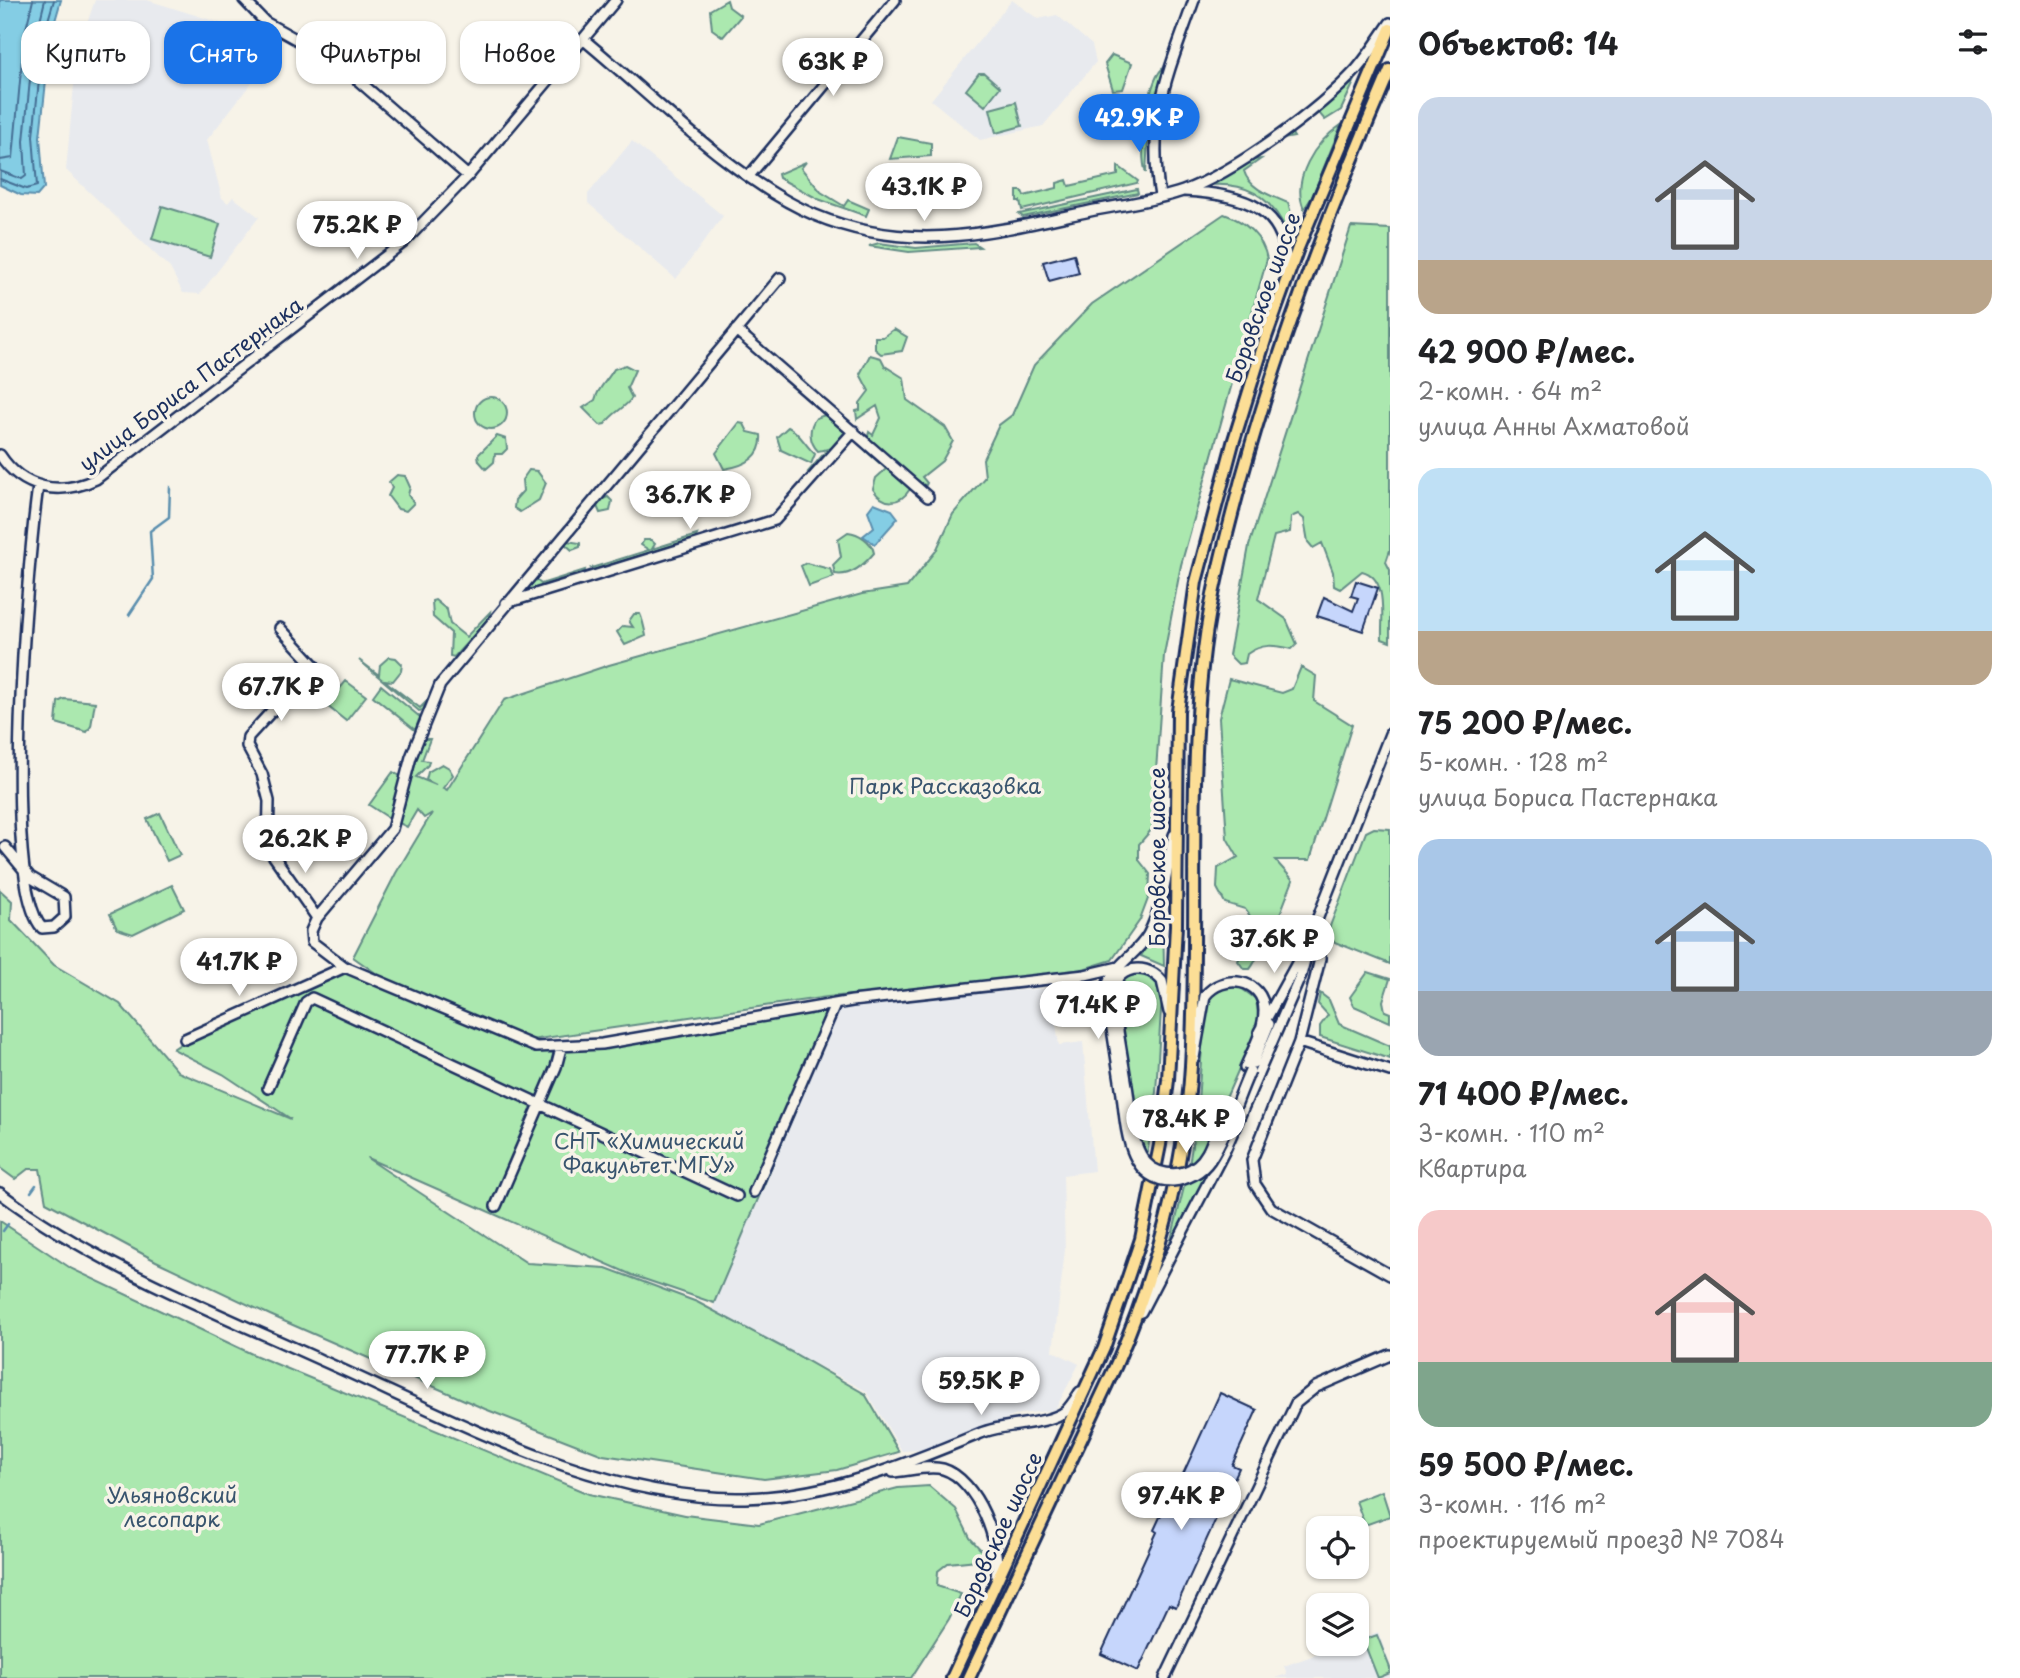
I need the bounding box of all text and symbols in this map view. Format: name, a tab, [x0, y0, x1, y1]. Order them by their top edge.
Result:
text: Объектов: 14	[1418, 20, 1618, 65]
chip: Купить	[21, 21, 150, 84]
chip: Снять	[164, 21, 282, 84]
chip: Фильтры	[296, 21, 446, 84]
chip: Новое	[460, 21, 580, 84]
icon: filters	[1954, 23, 1992, 61]
pin: 63K ₽	[784, 38, 882, 98]
text: 63K ₽	[798, 43, 868, 78]
pin: 42.9K ₽	[1074, 94, 1204, 154]
text: 42.9K ₽	[1095, 99, 1183, 134]
icon: home	[1642, 142, 1768, 268]
pin: 43.1K ₽	[859, 164, 989, 223]
text: 43.1K ₽	[881, 168, 967, 203]
pin: 75.2K ₽	[292, 202, 422, 261]
text: 75.2K ₽	[313, 206, 401, 241]
street label: Боровское шоссе	[1216, 207, 1308, 387]
street label: улица Бориса Пастернака	[71, 287, 309, 478]
text: 42 900 ₽/мес.	[1418, 328, 1635, 373]
text: 2-комн. · 64 m²	[1418, 373, 1602, 408]
text: улица Анны Ахматовой	[1418, 408, 1690, 443]
pin: 36.7K ₽	[625, 472, 755, 531]
text: 36.7K ₽	[645, 476, 735, 511]
icon: home	[1642, 513, 1768, 639]
pin: 67.7K ₽	[216, 664, 346, 723]
text: 67.7K ₽	[238, 668, 324, 703]
text: 75 200 ₽/мес.	[1418, 699, 1632, 744]
text: 5-комн. · 128 m²	[1418, 744, 1608, 779]
street label: Боровское шоссе	[1140, 767, 1172, 947]
park label: Парк Рассказовка	[849, 769, 1041, 801]
text: улица Бориса Пастернака	[1418, 779, 1717, 814]
pin: 26.2K ₽	[240, 816, 370, 875]
text: 26.2K ₽	[258, 820, 352, 855]
icon: home	[1642, 884, 1768, 1010]
pin: 37.6K ₽	[1209, 916, 1339, 975]
text: 37.6K ₽	[1229, 920, 1319, 955]
pin: 41.7K ₽	[174, 939, 304, 998]
text: 41.7K ₽	[196, 943, 282, 978]
pin: 71.4K ₽	[1033, 982, 1163, 1041]
text: 71.4K ₽	[1056, 986, 1140, 1021]
text: 71 400 ₽/мес.	[1418, 1070, 1629, 1115]
pin: 78.4K ₽	[1121, 1096, 1251, 1155]
text: 78.4K ₽	[1142, 1100, 1230, 1135]
text: 3-комн. · 110 m²	[1418, 1115, 1605, 1150]
park label: СНТ «Химический Факультет МГУ»	[554, 1124, 744, 1180]
text: Квартира	[1418, 1150, 1526, 1185]
icon: home	[1642, 1255, 1768, 1381]
pin: 77.7K ₽	[362, 1332, 492, 1391]
text: 77.7K ₽	[385, 1336, 469, 1371]
pin: 59.5K ₽	[916, 1358, 1046, 1417]
text: 59.5K ₽	[938, 1362, 1024, 1397]
text: 59 500 ₽/мес.	[1418, 1441, 1634, 1486]
street label: Боровское шоссе	[945, 1446, 1049, 1622]
pin: 97.4K ₽	[1116, 1472, 1246, 1532]
text: 97.4K ₽	[1137, 1477, 1225, 1512]
park label: Ульяновский лесопарк	[107, 1478, 237, 1534]
text: 3-комн. · 116 m²	[1418, 1486, 1606, 1521]
map controls	[1306, 1516, 1369, 1656]
button: locate	[1306, 1516, 1369, 1579]
text: проектируемый проезд № 7084	[1418, 1521, 1785, 1556]
button: layers	[1306, 1593, 1369, 1656]

